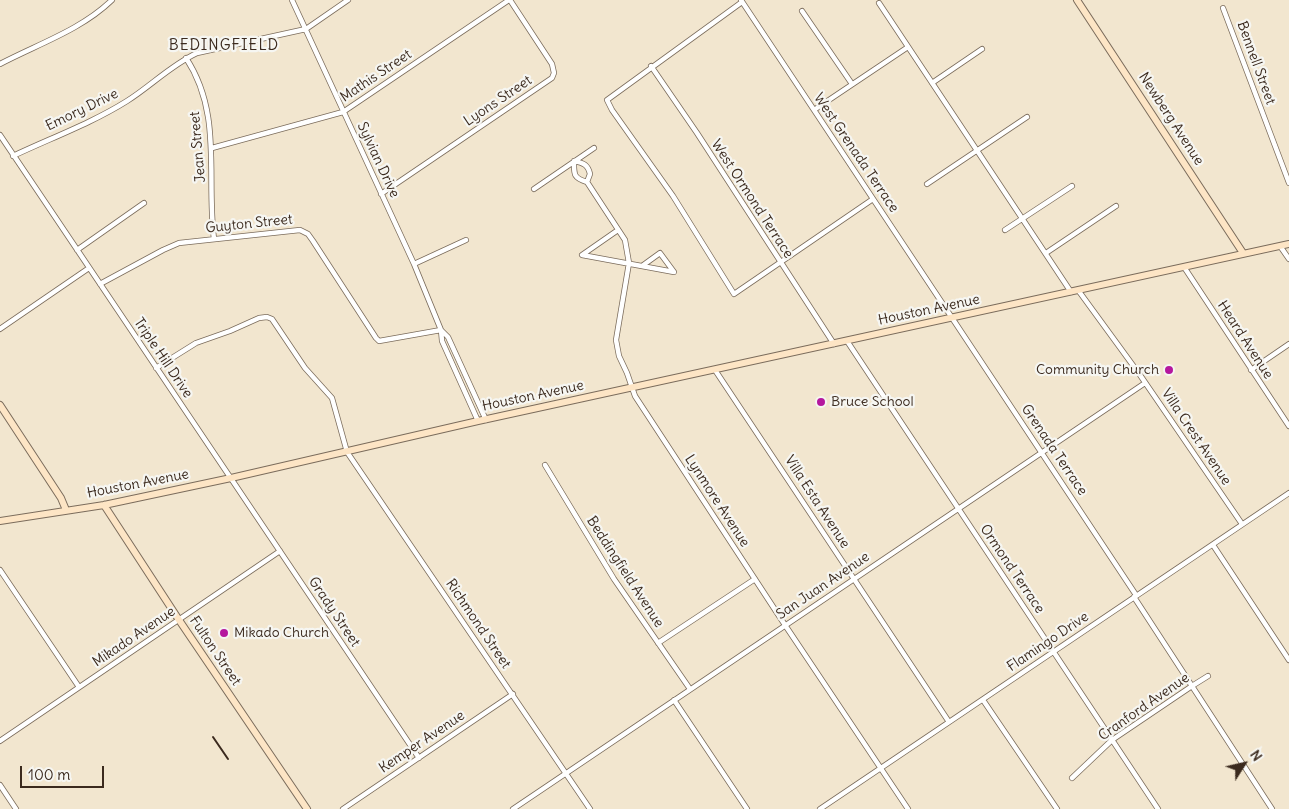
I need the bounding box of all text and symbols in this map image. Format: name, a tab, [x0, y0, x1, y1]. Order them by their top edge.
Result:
street label: Bennell Street	[1233, 19, 1279, 107]
district label: BEDINGFIELD	[167, 37, 281, 55]
street label: Mathis Street	[337, 46, 415, 106]
street label: Newberg Avenue	[1135, 70, 1207, 168]
street label: Lyons Street	[461, 72, 535, 130]
street label: Emory Drive	[43, 85, 121, 135]
street label: West Grenada Terrace	[810, 90, 902, 216]
street label: Jean Street	[187, 111, 209, 183]
street label: Sylvian Drive	[353, 120, 403, 200]
street label: West Ormond Terrace	[707, 137, 797, 261]
street label: Guyton Street	[205, 211, 293, 237]
street label: Houston Avenue	[877, 291, 981, 329]
street label: Heard Avenue	[1214, 298, 1276, 382]
street label: Triple Hill Drive	[130, 315, 196, 401]
place label: Community Church	[1036, 362, 1159, 378]
marker: Community Church	[1163, 364, 1175, 376]
street label: Houston Avenue	[481, 377, 585, 415]
street label: Villa Crest Avenue	[1157, 386, 1235, 488]
place label: Bruce School	[831, 394, 914, 410]
marker: Bruce School	[815, 396, 827, 408]
street label: Grenada Terrace	[1017, 401, 1091, 499]
street label: Lynmore Avenue	[681, 452, 753, 550]
street label: Villa Esta Avenue	[781, 453, 853, 551]
street label: Houston Avenue	[86, 466, 190, 502]
street label: Beddingfield Avenue	[583, 513, 667, 631]
street label: Ormond Terrace	[976, 521, 1048, 617]
street label: San Juan Avenue	[773, 549, 873, 623]
street label: Grady Street	[305, 574, 363, 650]
street label: Richmond Street	[442, 576, 514, 672]
street label: Mikado Avenue	[90, 603, 178, 671]
street label: Flamingo Drive	[1004, 609, 1092, 675]
street label: Fulton Street	[186, 613, 244, 689]
place label: Mikado Church	[234, 625, 329, 641]
marker: Mikado Church	[218, 627, 230, 639]
street label: Cranford Avenue	[1095, 669, 1193, 745]
street label: Kemper Avenue	[376, 707, 468, 777]
north arrow	[1219, 739, 1269, 789]
text: N	[1246, 746, 1266, 765]
scale bar	[22, 756, 106, 788]
text: 100 m	[28, 765, 70, 784]

